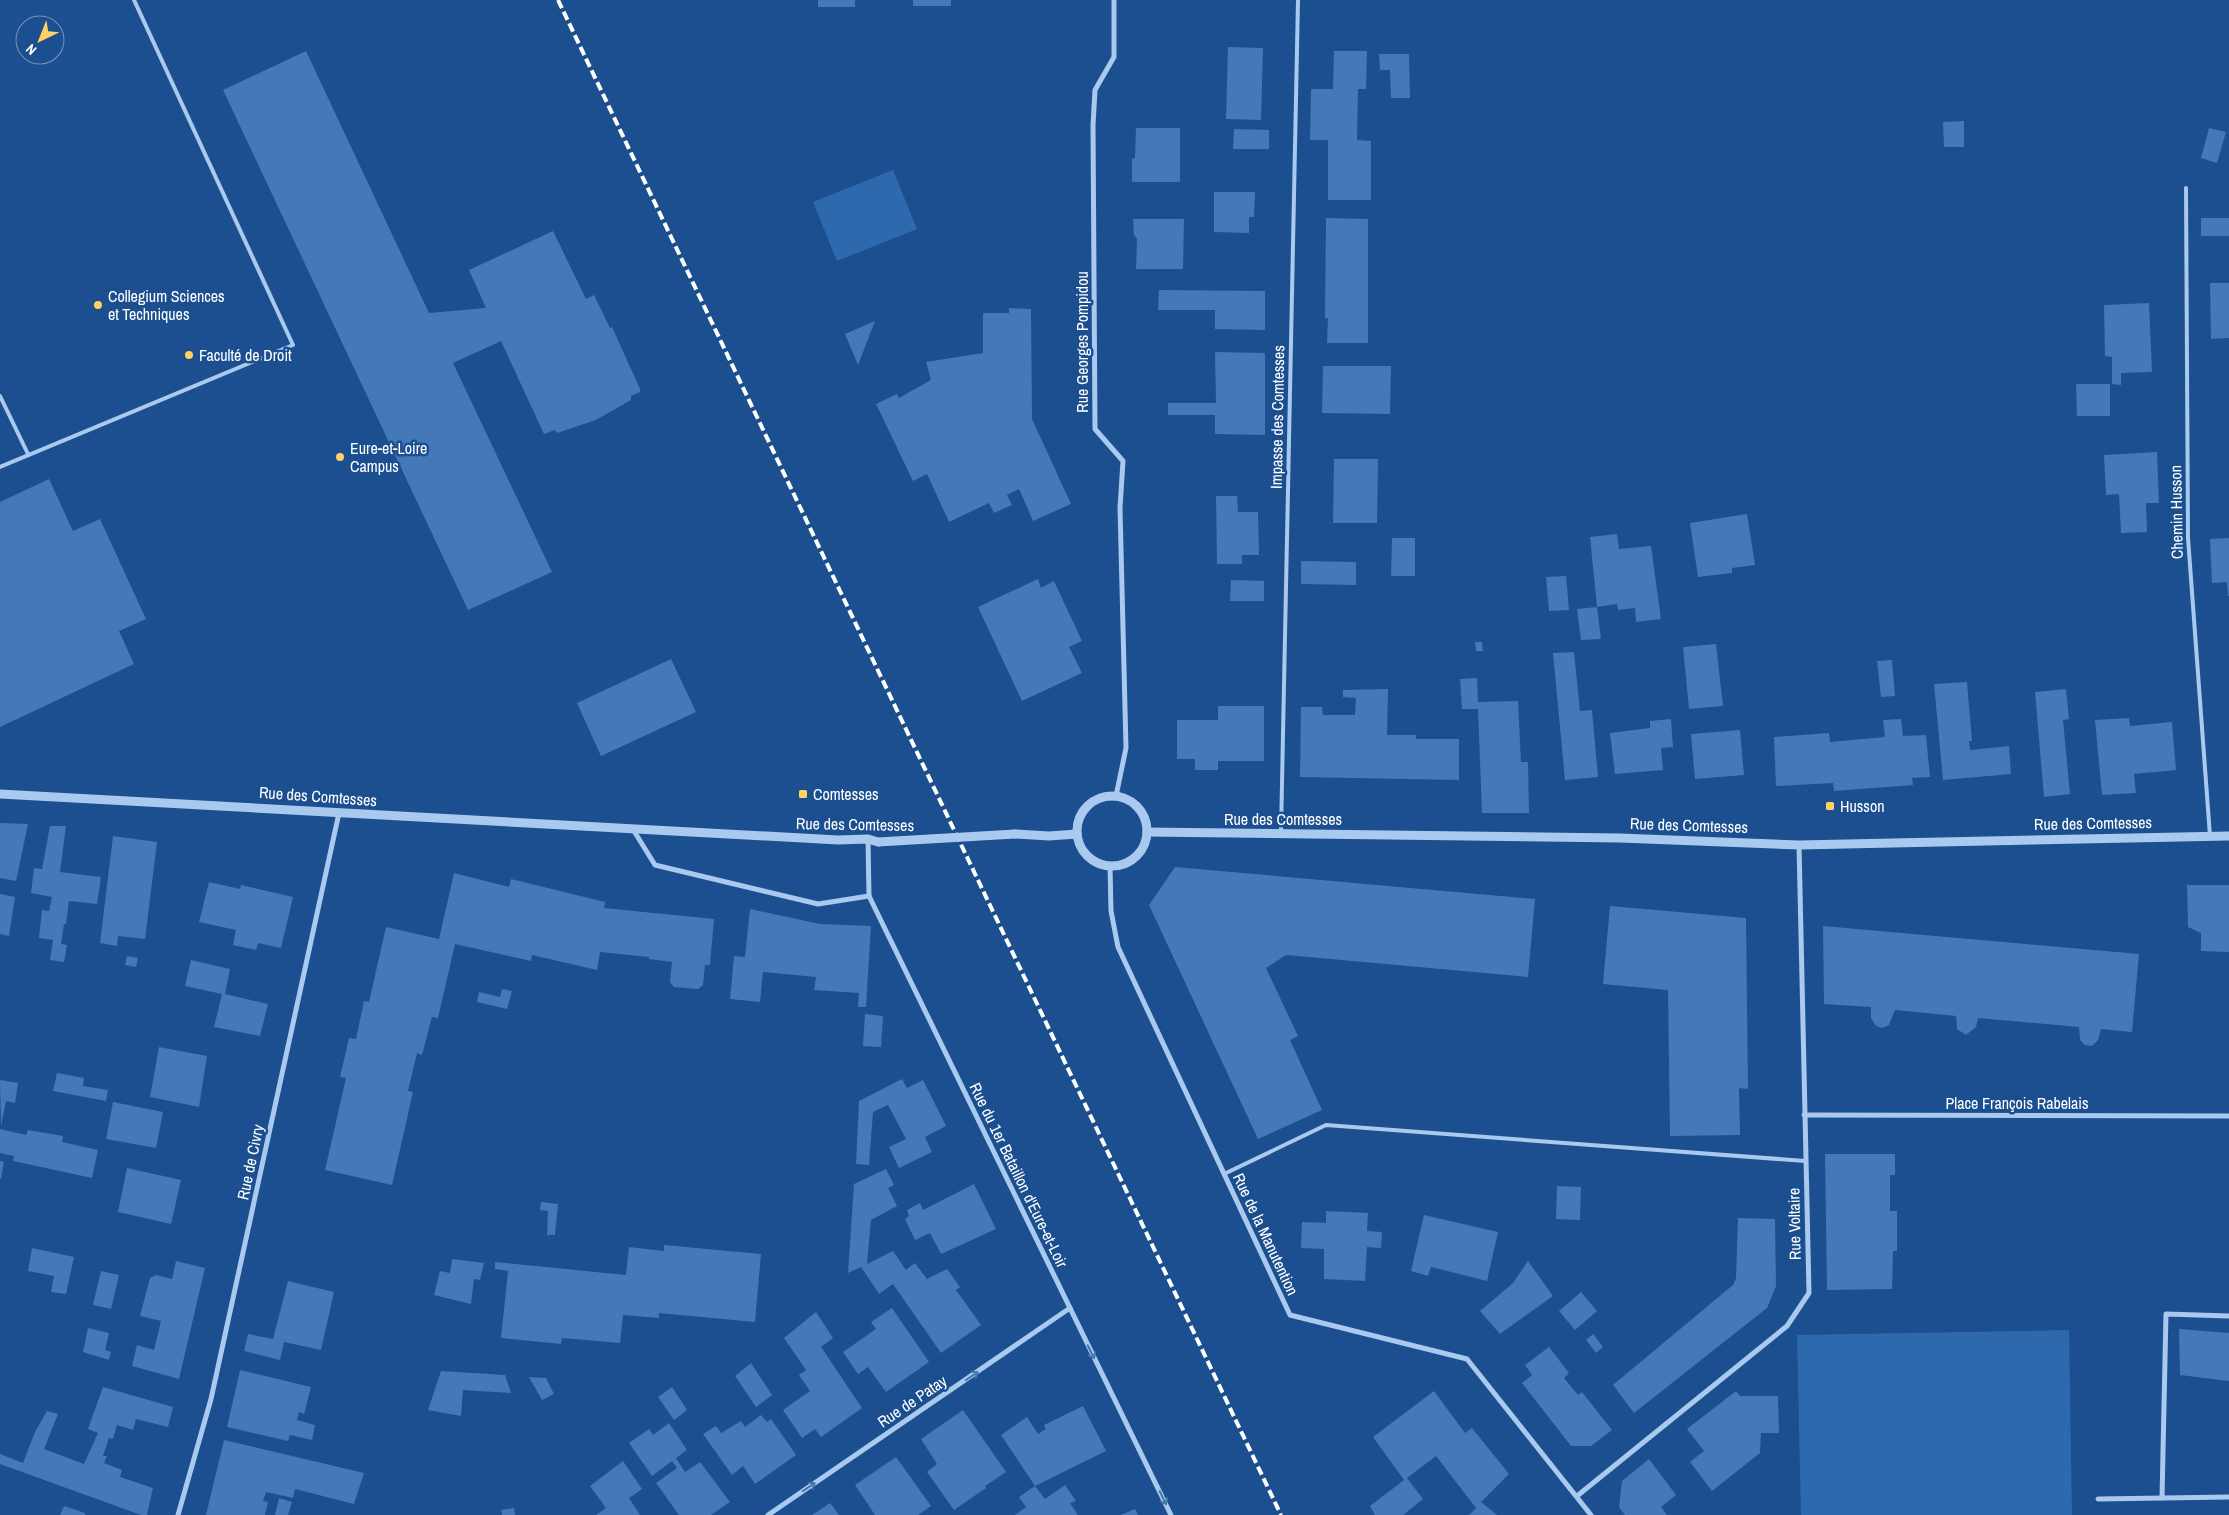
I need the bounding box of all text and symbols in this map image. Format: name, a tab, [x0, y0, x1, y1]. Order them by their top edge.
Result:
north arrow	[15, 15, 65, 65]
text: N	[22, 40, 40, 59]
street label: Rue Georges Pompidou	[1071, 271, 1093, 413]
place label: Collegium Sciences et Techniques	[108, 285, 225, 325]
marker: Collegium Sciences et Techniques	[92, 299, 104, 311]
place label: Faculté de Droit	[199, 344, 292, 366]
street label: Impasse des Comtesses	[1265, 345, 1289, 489]
marker: Faculté de Droit	[183, 349, 195, 361]
place label: Eure-et-Loire Campus	[350, 437, 427, 477]
marker: Eure-et-Loire Campus	[334, 451, 346, 463]
street label: Chemin Husson	[2164, 465, 2188, 559]
street label: Rue des Comtesses	[258, 781, 378, 811]
place label: Comtesses	[813, 783, 879, 805]
marker: Comtesses	[797, 788, 809, 800]
place label: Husson	[1840, 795, 1884, 817]
marker: Husson	[1824, 800, 1836, 812]
street label: Rue des Comtesses	[1224, 808, 1342, 830]
street label: Rue des Comtesses	[2034, 811, 2152, 835]
street label: Rue des Comtesses	[796, 812, 914, 836]
street label: Rue des Comtesses	[1630, 812, 1748, 838]
street label: Rue du 1er Bataillon d'Eure-et-Loir	[965, 1079, 1074, 1272]
street label: Place François Rabelais	[1946, 1092, 2088, 1114]
street label: Rue de Civry	[231, 1122, 269, 1202]
street label: Rue de la Manutention	[1228, 1169, 1304, 1299]
street label: Rue Voltaire	[1782, 1188, 1806, 1260]
one-way arrow	[1087, 1344, 1097, 1359]
street label: Rue de Patay	[873, 1369, 951, 1432]
one-way arrow	[964, 1371, 978, 1381]
one-way arrow	[801, 1482, 815, 1492]
one-way arrow	[1158, 1490, 1168, 1505]

